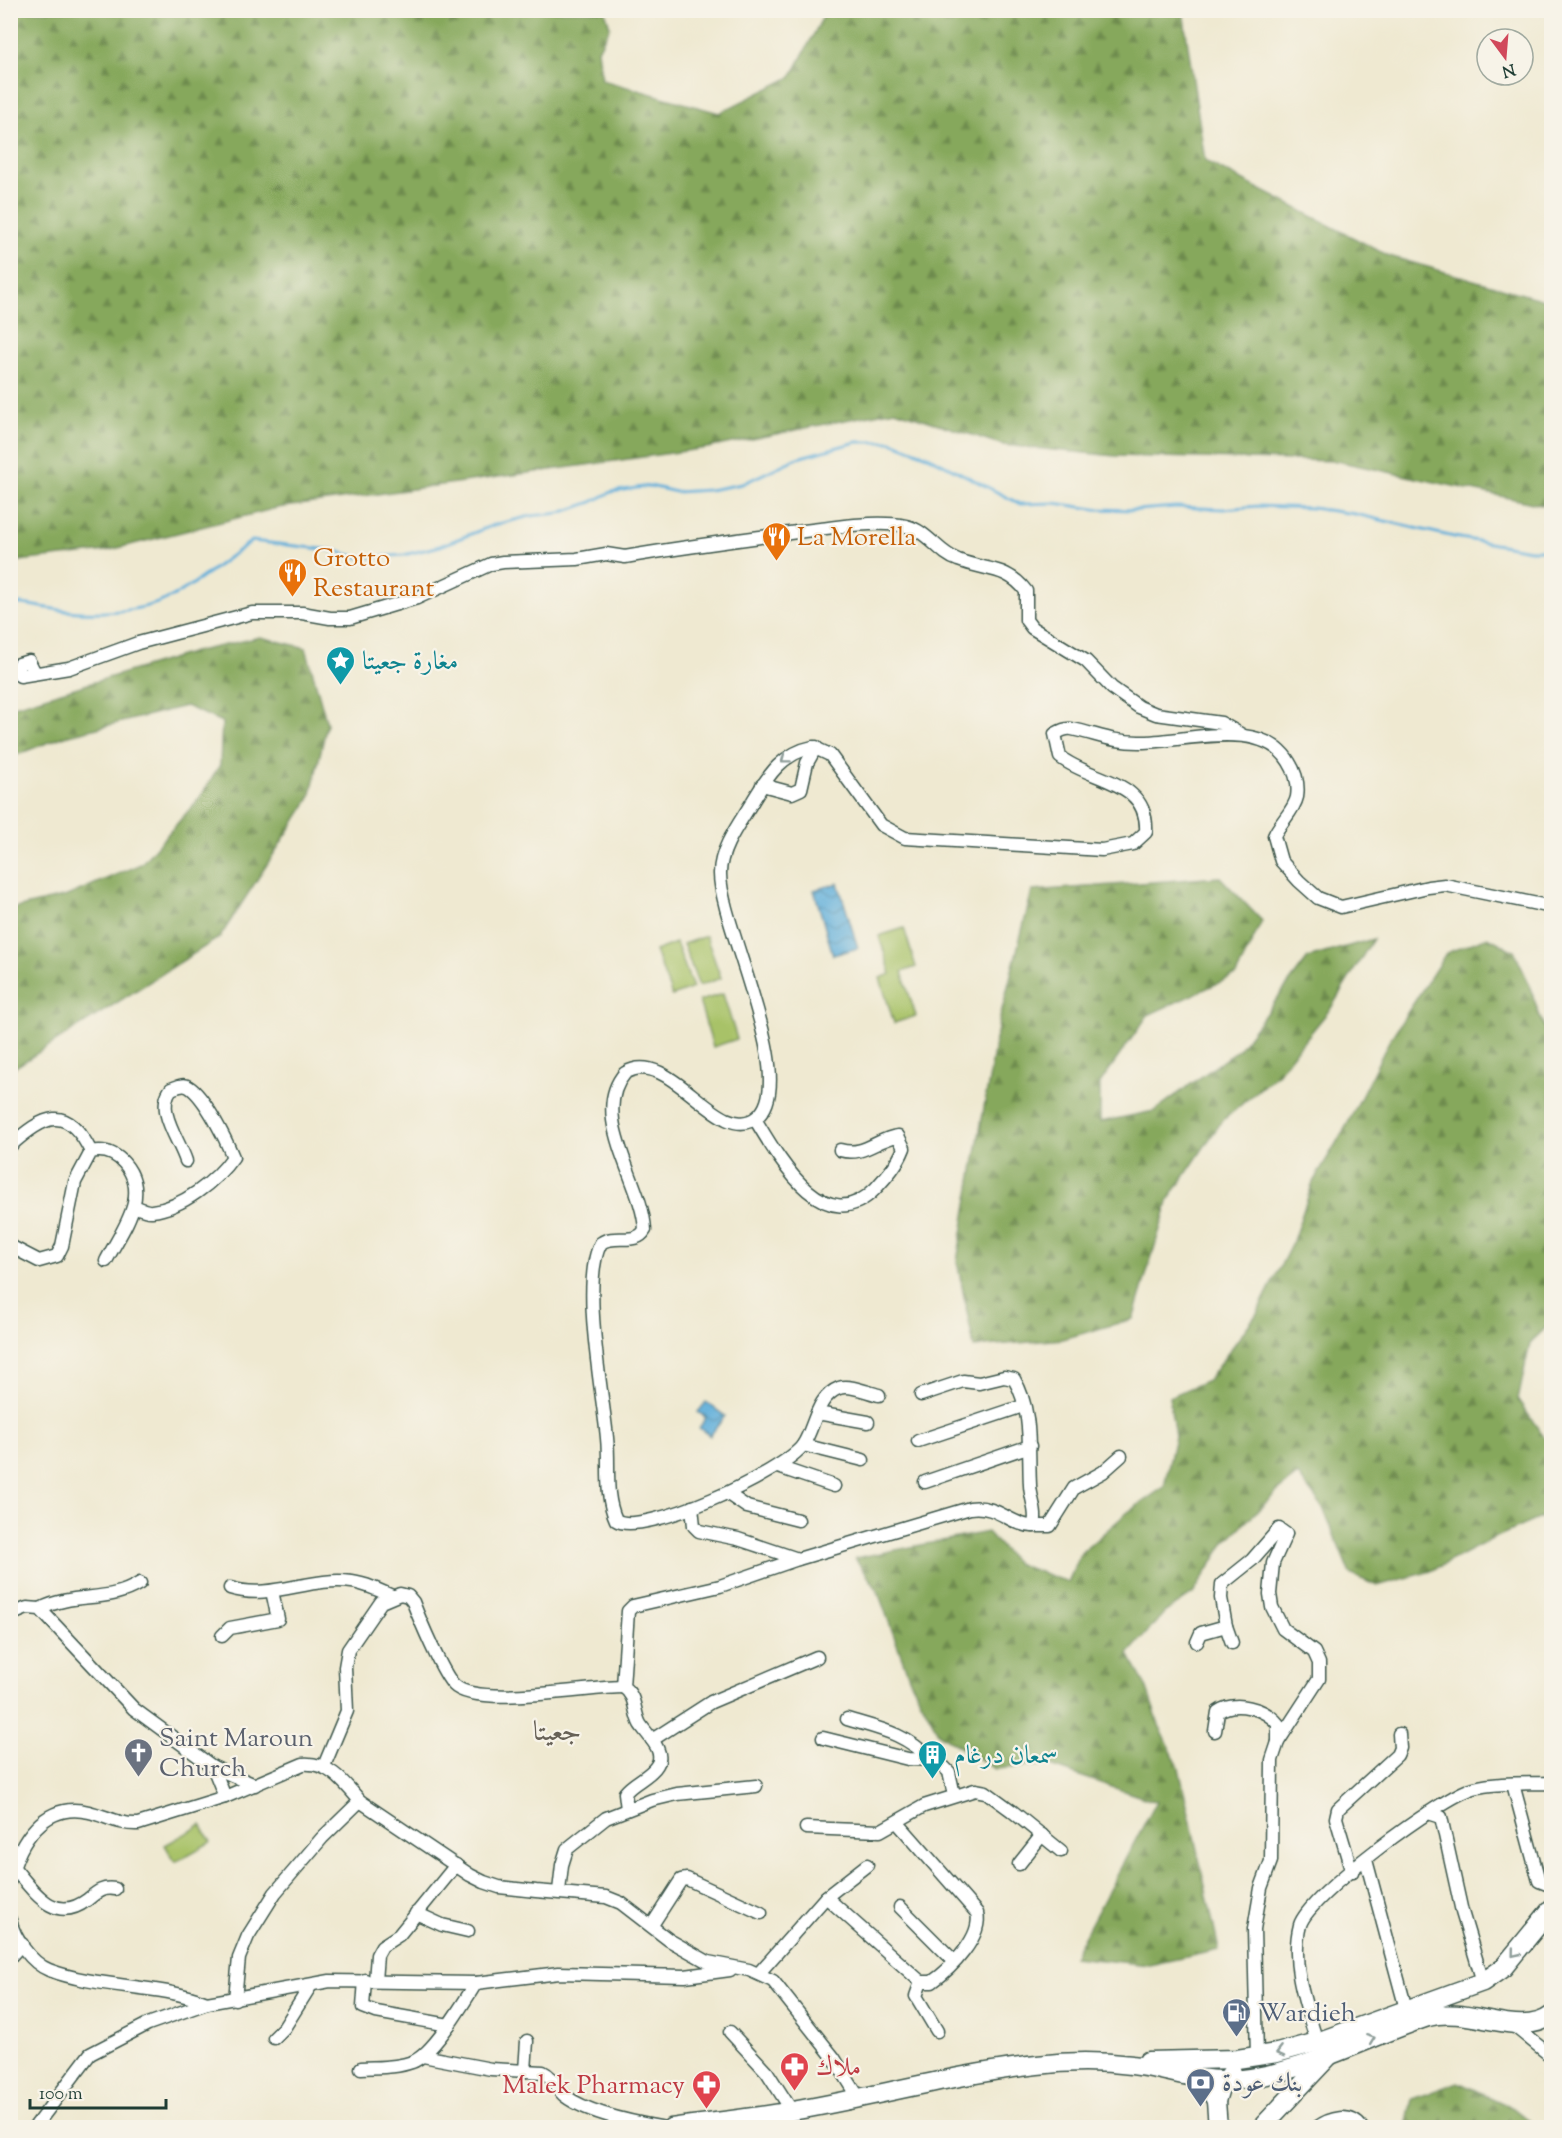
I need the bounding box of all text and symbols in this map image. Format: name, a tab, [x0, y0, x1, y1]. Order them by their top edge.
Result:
north arrow	[1475, 27, 1535, 87]
text: N	[1499, 56, 1518, 82]
restaurant icon: La Morella	[760, 520, 792, 562]
place label: La Morella	[797, 520, 916, 557]
place label: Grotto Restaurant	[313, 541, 435, 608]
restaurant icon: Grotto Restaurant	[276, 556, 308, 598]
place icon: مغارة جعيتا	[325, 644, 357, 686]
place label: مغارة جعيتا	[362, 644, 458, 681]
one-way arrow	[781, 752, 792, 763]
district label: جعيتا	[533, 1713, 581, 1753]
place label: Saint Maroun Church	[159, 1721, 313, 1788]
church icon: Saint Maroun Church	[122, 1736, 154, 1778]
building icon: سمعان درغام	[917, 1738, 949, 1780]
place label: سمعان درغام	[954, 1738, 1058, 1777]
one-way arrow	[1511, 1946, 1522, 1957]
fuel station icon: Wardieh	[1221, 1996, 1253, 2038]
place label: Wardieh	[1258, 1996, 1356, 2033]
one-way arrow	[1365, 2033, 1376, 2046]
one-way arrow	[1275, 2044, 1285, 2057]
pharmacy icon: ملاك	[779, 2050, 811, 2092]
place label: ملاك	[816, 2050, 861, 2087]
bank icon: بنك عودة	[1185, 2066, 1217, 2108]
place label: بنك عودة	[1222, 2066, 1302, 2103]
place label: Malek Pharmacy	[502, 2068, 685, 2105]
pharmacy icon: Malek Pharmacy	[690, 2068, 722, 2110]
scale bar	[30, 2072, 166, 2110]
text: 100 m	[39, 2082, 83, 2108]

